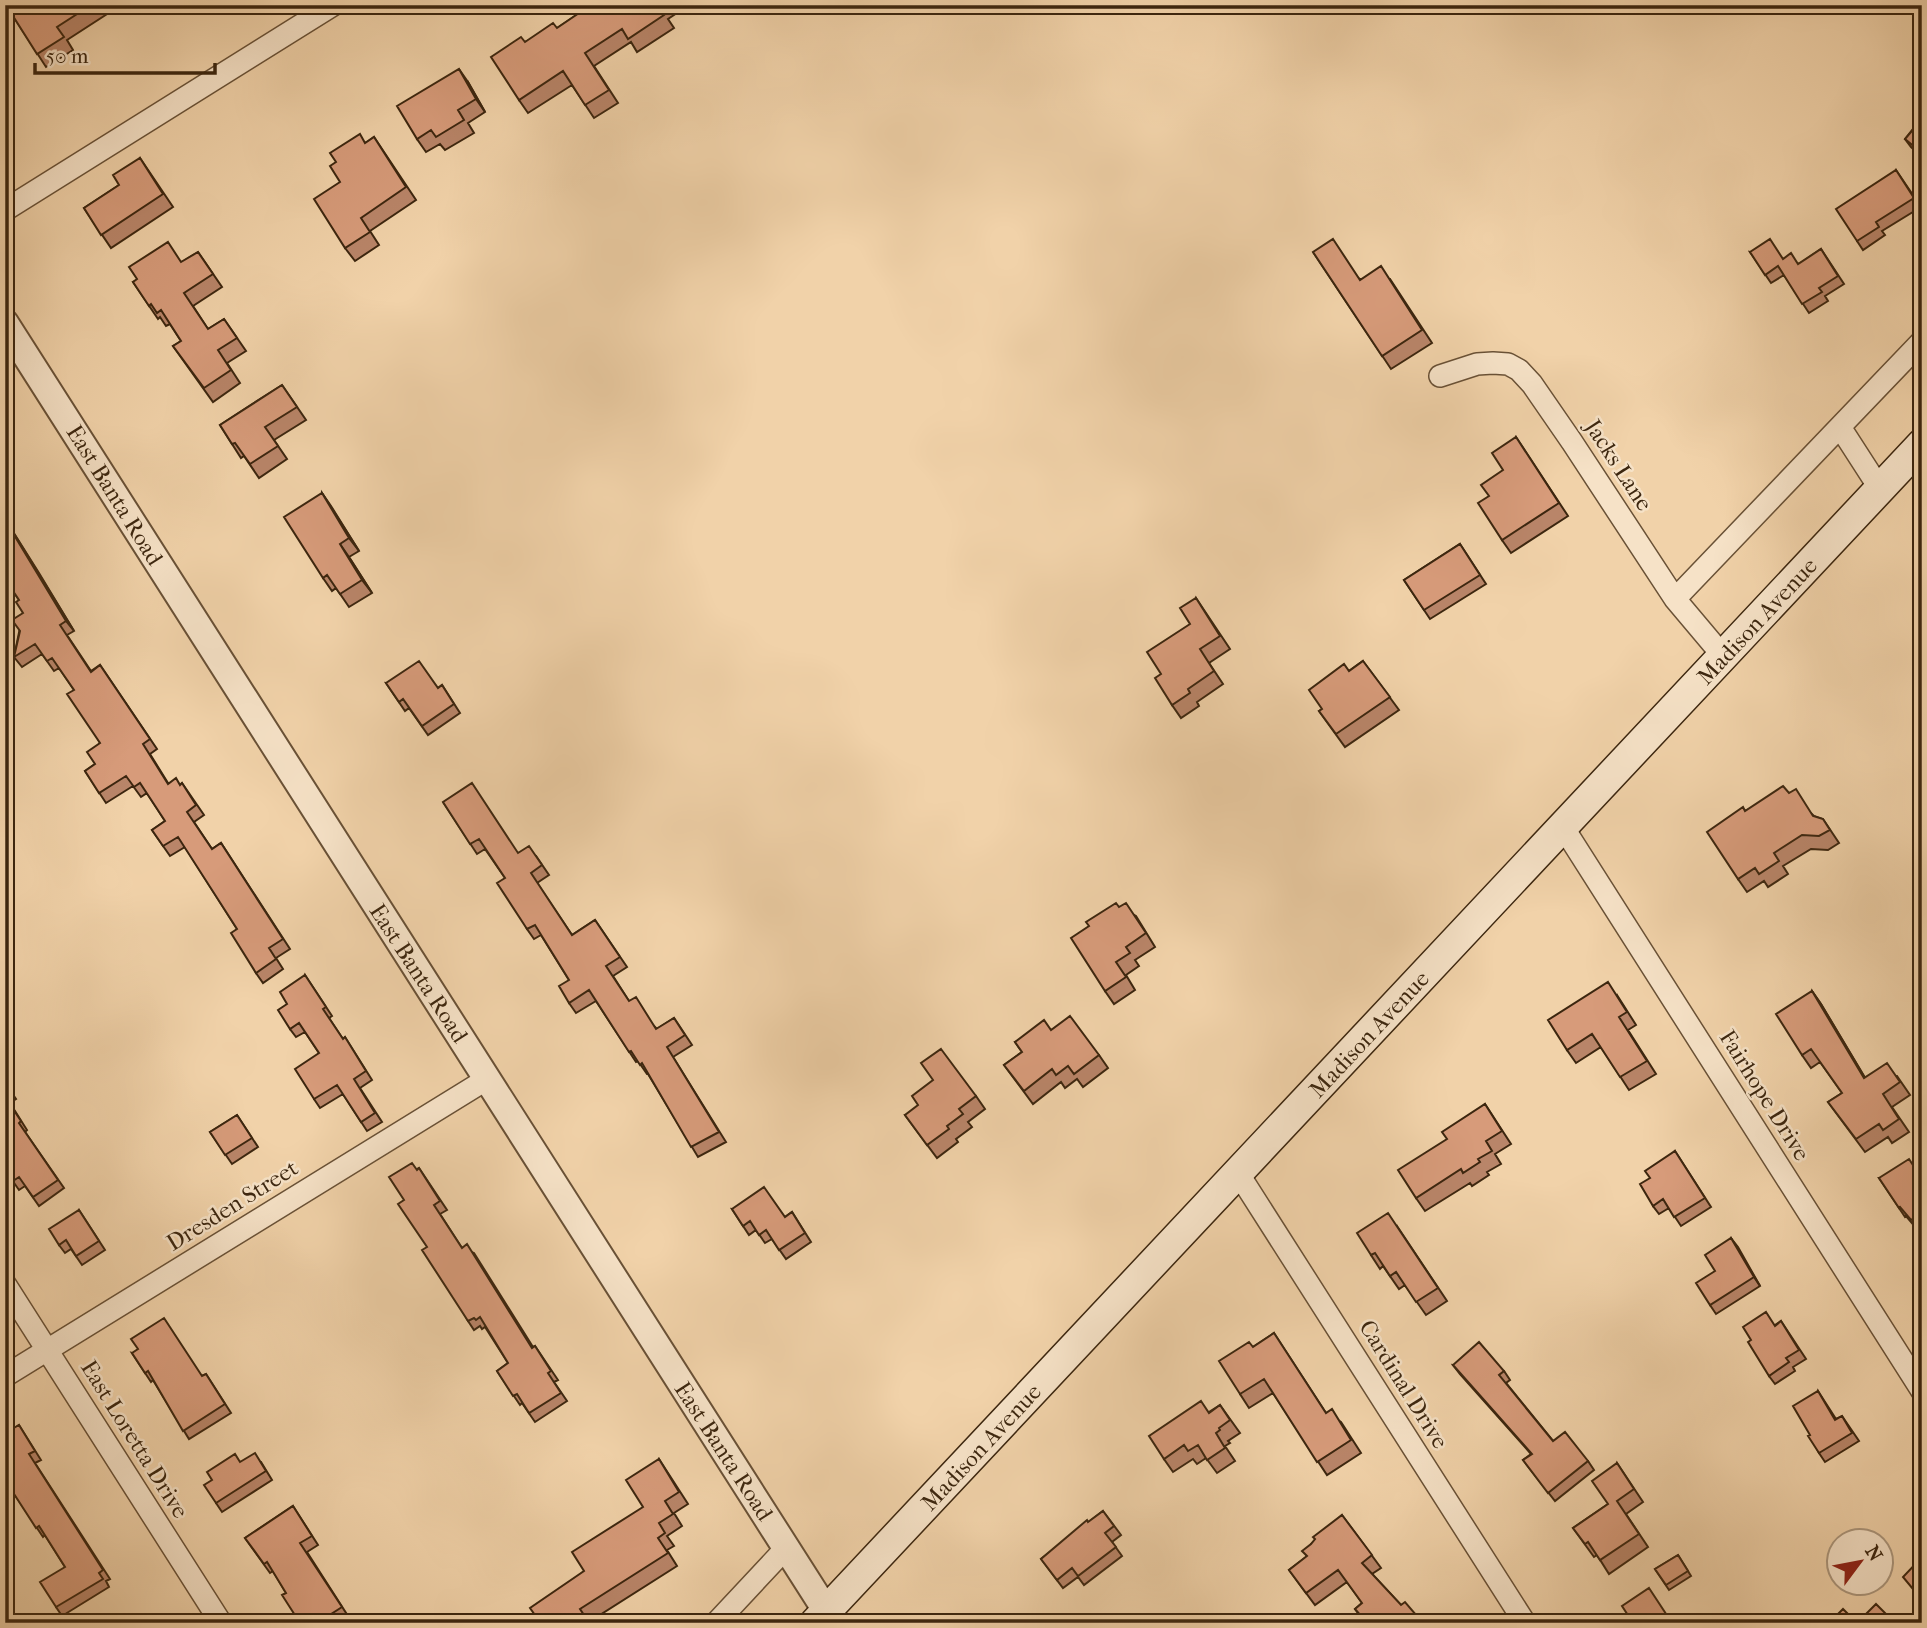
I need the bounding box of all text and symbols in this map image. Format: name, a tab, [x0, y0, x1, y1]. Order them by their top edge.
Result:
scale bar	[35, 32, 215, 76]
text: 50 m	[46, 44, 89, 68]
street label: Jacks Lane	[1578, 413, 1658, 516]
street label: East Banta Road	[61, 420, 169, 571]
street label: Madison Avenue	[1692, 552, 1823, 690]
street label: East Banta Road	[364, 899, 474, 1048]
street label: Madison Avenue	[1304, 965, 1435, 1103]
street label: Fairhope Drive	[1714, 1025, 1815, 1165]
street label: Dresden Street	[162, 1154, 303, 1257]
street label: Cardinal Drive	[1353, 1315, 1454, 1454]
street label: East Loretta Drive	[75, 1355, 194, 1523]
street label: East Banta Road	[669, 1377, 779, 1526]
street label: Madison Avenue	[916, 1378, 1047, 1516]
north arrow	[1826, 1526, 1896, 1596]
text: N	[1860, 1542, 1887, 1566]

